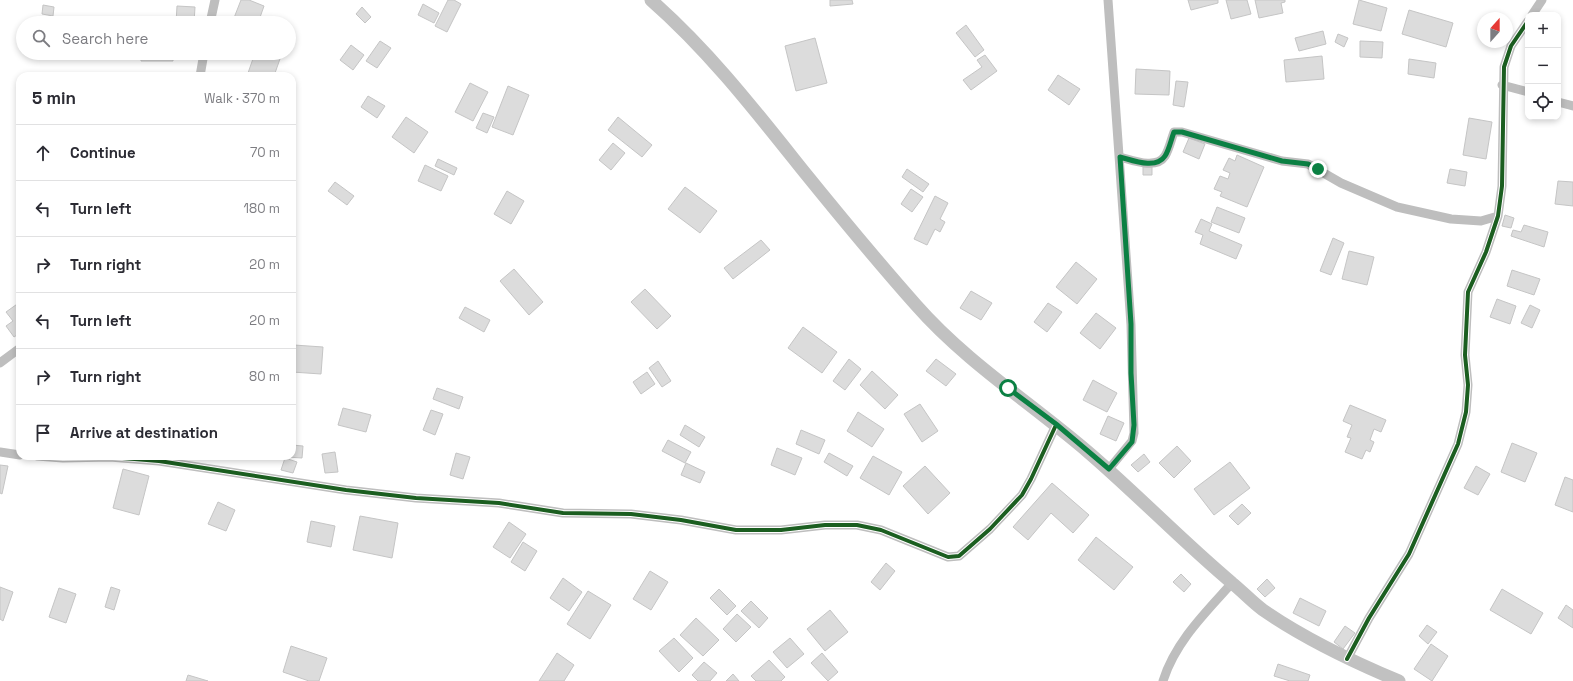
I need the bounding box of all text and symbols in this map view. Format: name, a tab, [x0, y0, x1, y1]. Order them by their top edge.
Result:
north arrow	[1477, 12, 1513, 48]
map controls	[1525, 12, 1561, 120]
button: +	[1525, 12, 1561, 48]
search box	[16, 16, 296, 60]
icon: search	[30, 27, 52, 49]
text: Search here	[62, 29, 148, 48]
button: −	[1525, 48, 1561, 84]
button: locate	[1525, 84, 1561, 120]
text: 5 min	[32, 87, 76, 109]
text: Walk · 370 m	[204, 90, 280, 107]
icon: ahead	[32, 142, 54, 164]
text: Continue	[70, 143, 136, 162]
text: 70 m	[250, 144, 280, 161]
route end	[1309, 160, 1327, 178]
icon: left	[32, 198, 54, 220]
text: Turn left	[70, 199, 132, 218]
text: 180 m	[244, 200, 280, 217]
icon: right	[32, 254, 54, 276]
text: Turn right	[70, 255, 141, 274]
text: 20 m	[249, 256, 280, 273]
icon: left	[32, 310, 54, 332]
text: Turn left	[70, 311, 132, 330]
text: 20 m	[249, 312, 280, 329]
icon: right	[32, 366, 54, 388]
text: Turn right	[70, 367, 141, 386]
text: 80 m	[249, 368, 280, 385]
route start	[999, 379, 1017, 397]
icon: arrive	[32, 422, 54, 444]
text: Arrive at destination	[70, 423, 218, 442]

